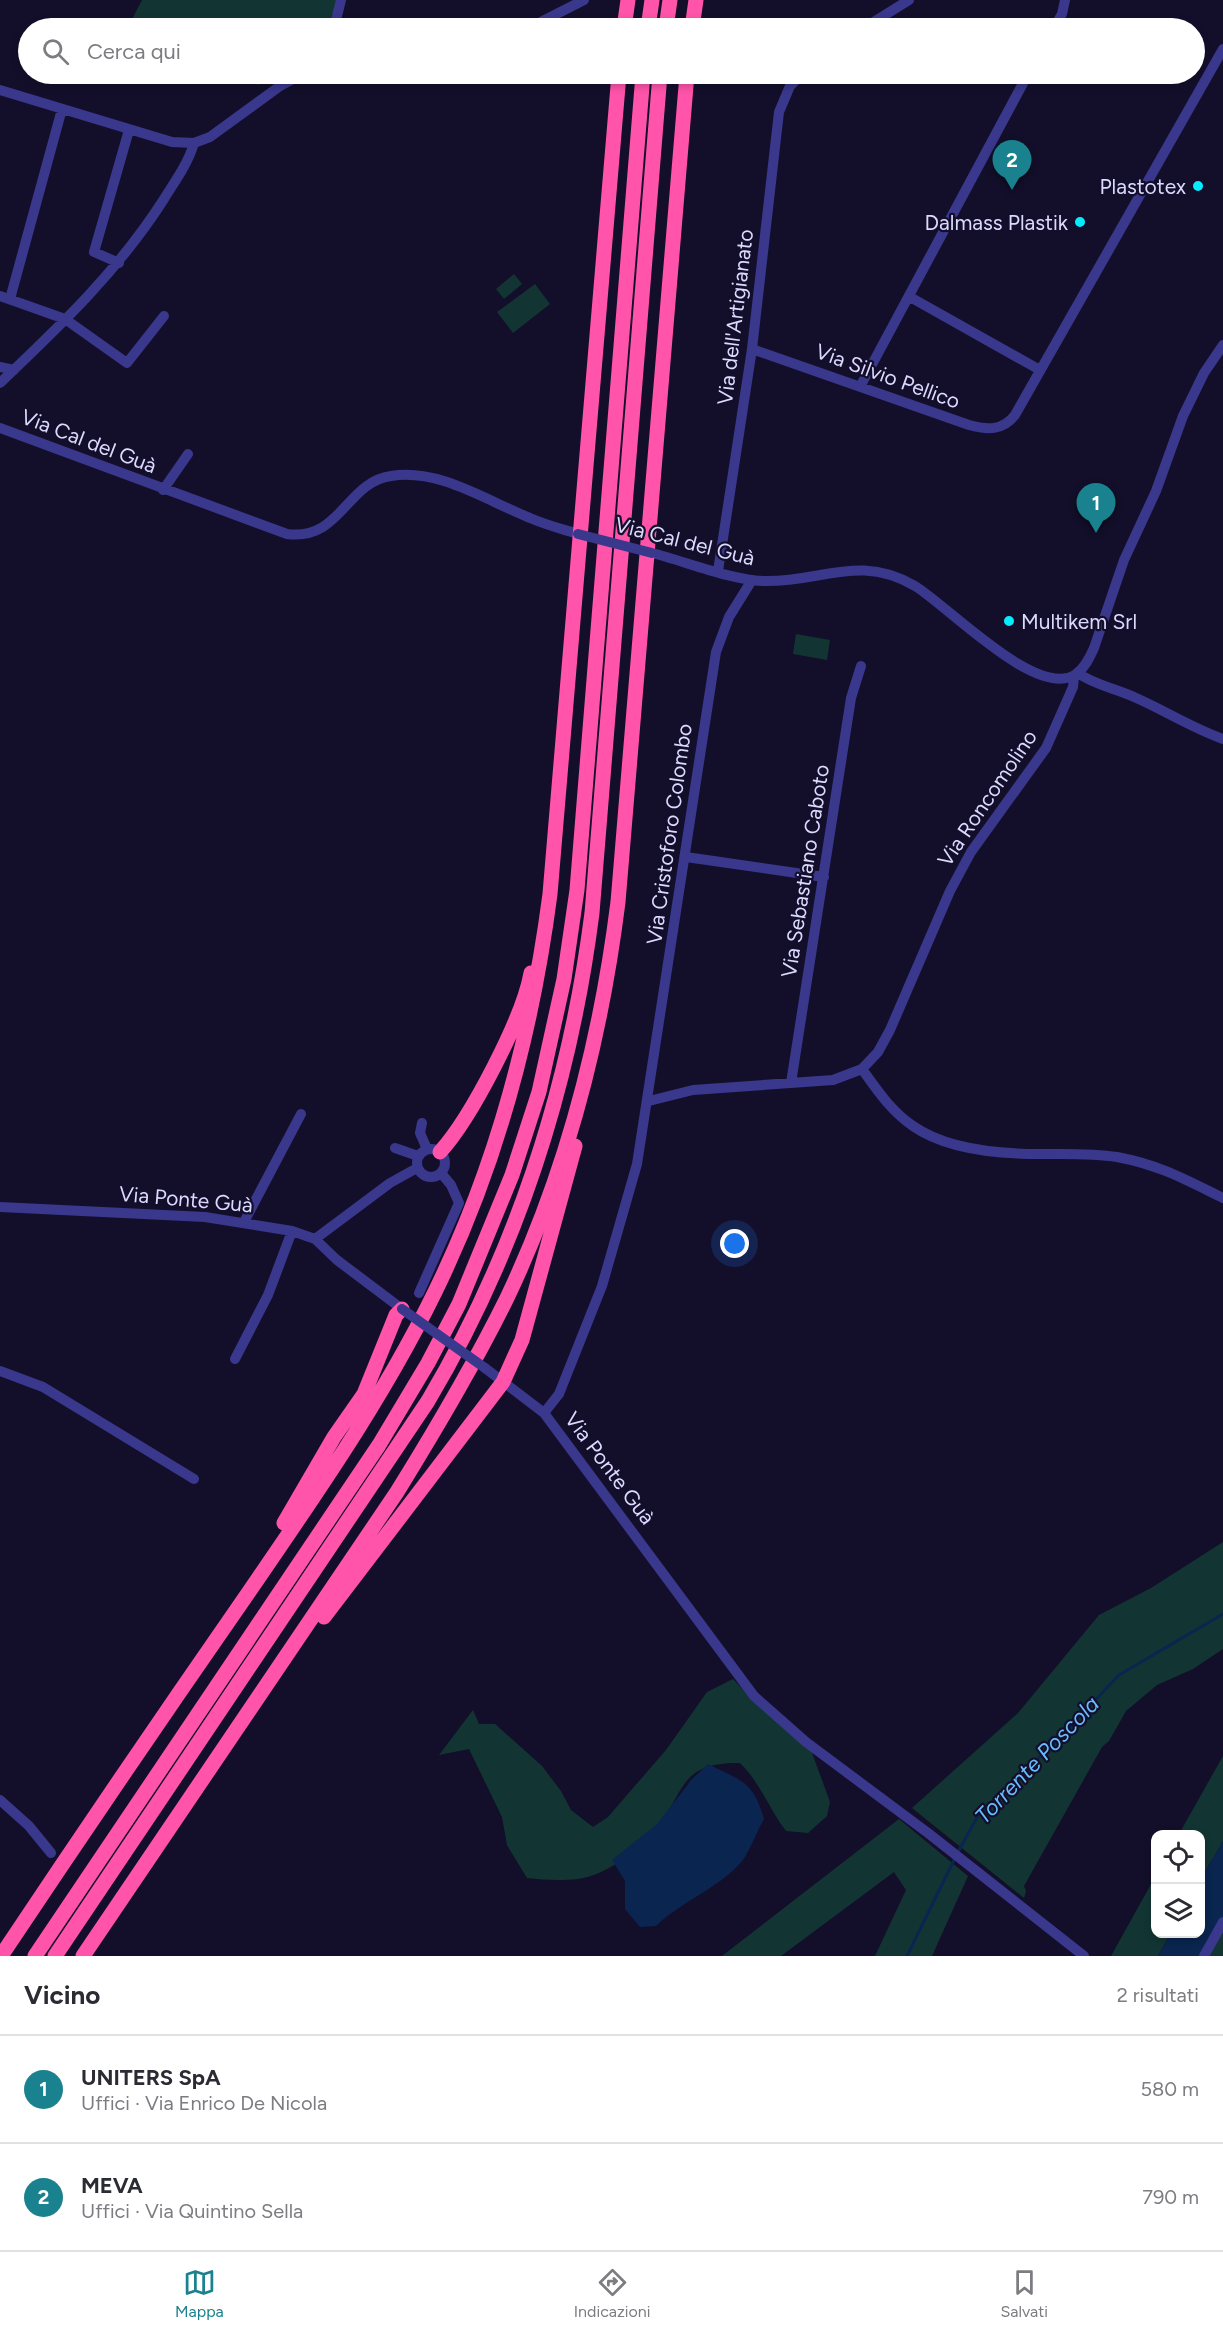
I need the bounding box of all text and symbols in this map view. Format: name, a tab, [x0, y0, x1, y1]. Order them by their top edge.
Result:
search box	[18, 18, 1205, 84]
icon: search	[39, 35, 72, 68]
text: Cerca qui	[87, 38, 181, 65]
pin: 2	[992, 140, 1032, 190]
place label: Plastotex	[1099, 174, 1186, 199]
marker: Plastotex	[1191, 179, 1205, 193]
place label: Dalmass Plastik	[925, 210, 1069, 235]
marker: Dalmass Plastik	[1073, 215, 1087, 229]
street label: Via dell'Artigianato	[712, 228, 758, 406]
street label: Via Silvio Pellico	[812, 338, 964, 414]
street label: Via Cal del Guà	[18, 404, 160, 478]
pin: 1	[1076, 484, 1116, 533]
street label: Via Cal del Guà	[613, 512, 757, 570]
place label: Multikem Srl	[1021, 609, 1137, 634]
marker: Multikem Srl	[1002, 614, 1016, 628]
street label: Via Cristoforo Colombo	[641, 722, 697, 946]
street label: Via Roncomolino	[932, 725, 1042, 871]
street label: Via Sebastiano Caboto	[776, 763, 834, 979]
street label: Via Ponte Guà	[118, 1181, 254, 1217]
your location	[720, 1229, 749, 1258]
street label: Via Ponte Guà	[560, 1407, 660, 1529]
water label: Torrente Poscola	[969, 1691, 1105, 1829]
map controls	[1151, 1830, 1205, 1938]
button: locate	[1151, 1830, 1205, 1884]
button: layers	[1151, 1884, 1205, 1938]
text: Vicino	[24, 1979, 100, 2011]
text: 2 risultati	[1117, 1983, 1199, 2007]
text: UNITERS SpA	[81, 2064, 221, 2091]
text: 1	[39, 2077, 48, 2101]
text: 580 m	[1140, 2077, 1199, 2101]
text: Uffici · Via Enrico De Nicola	[81, 2091, 327, 2115]
text: MEVA	[81, 2172, 143, 2199]
text: 2	[38, 2185, 49, 2209]
text: 790 m	[1142, 2185, 1199, 2209]
text: Uffici · Via Quintino Sella	[81, 2199, 303, 2223]
tab: Mappa	[175, 2266, 224, 2321]
tab: Indicazioni	[574, 2266, 650, 2321]
tab: Salvati	[1000, 2266, 1048, 2321]

